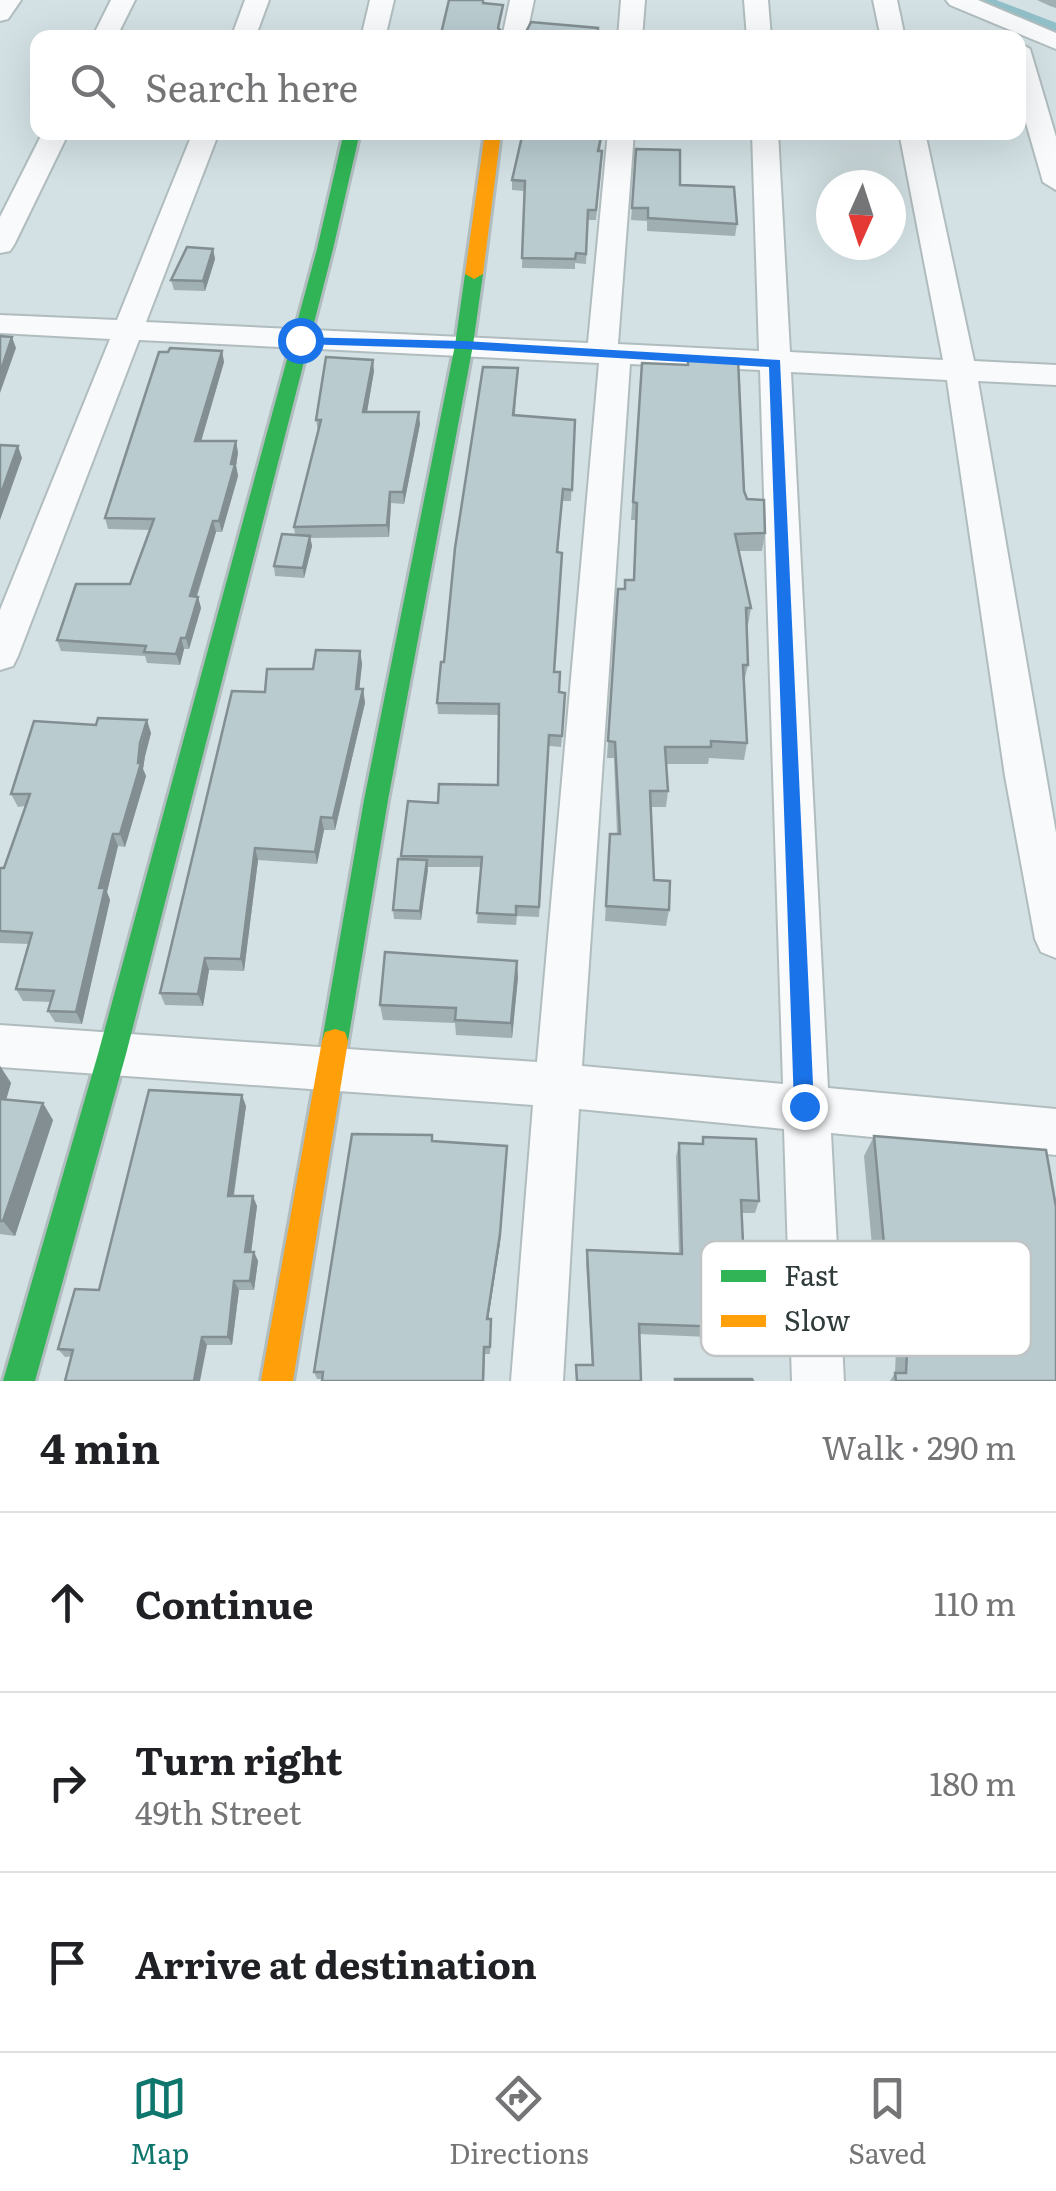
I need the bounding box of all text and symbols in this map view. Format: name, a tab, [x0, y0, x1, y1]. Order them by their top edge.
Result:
search box	[30, 30, 1026, 140]
text: Search here	[145, 57, 358, 114]
icon: search	[65, 58, 120, 113]
north arrow	[816, 170, 906, 260]
route start	[278, 318, 324, 364]
route end	[782, 1084, 828, 1130]
legend	[701, 1241, 1031, 1356]
text: Fast	[784, 1253, 839, 1295]
text: Slow	[784, 1298, 850, 1340]
text: 4 min	[40, 1415, 160, 1477]
text: Walk · 290 m	[822, 1422, 1016, 1470]
text: Continue	[135, 1574, 313, 1631]
icon: ahead	[40, 1575, 95, 1630]
text: 110 m	[934, 1578, 1016, 1626]
text: Turn right	[135, 1730, 342, 1787]
icon: right	[40, 1755, 95, 1810]
text: 180 m	[929, 1758, 1016, 1806]
text: 49th Street	[135, 1787, 301, 1835]
text: Arrive at destination	[135, 1934, 537, 1991]
icon: arrive	[40, 1935, 95, 1990]
tab: Map	[130, 2071, 189, 2173]
tab: Directions	[449, 2071, 589, 2173]
tab: Saved	[848, 2071, 926, 2173]

